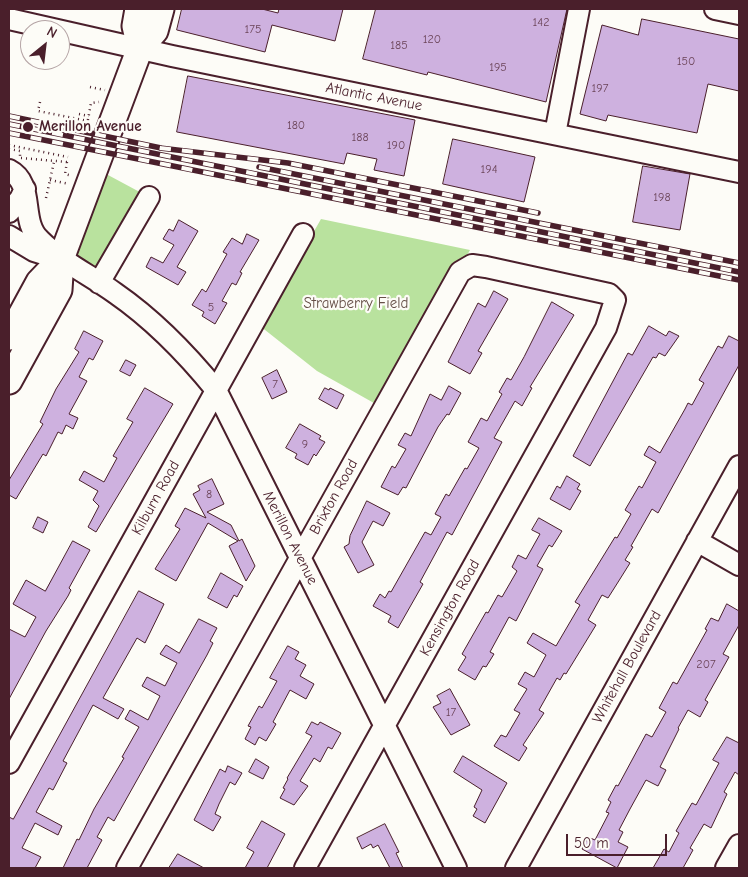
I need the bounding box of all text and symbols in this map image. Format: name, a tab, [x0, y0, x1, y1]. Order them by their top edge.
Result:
house number: 142	[533, 16, 549, 30]
north arrow	[20, 20, 70, 70]
text: N	[44, 23, 60, 42]
house number: 175	[245, 23, 261, 37]
house number: 120	[423, 33, 441, 47]
house number: 185	[390, 39, 408, 53]
house number: 150	[677, 55, 695, 69]
house number: 195	[489, 61, 507, 75]
street label: Atlantic Avenue	[324, 79, 424, 115]
house number: 197	[592, 82, 608, 96]
place label: Merillon Avenue	[39, 118, 142, 136]
house number: 180	[287, 119, 305, 133]
marker: Merillon Avenue	[21, 120, 35, 134]
house number: 188	[351, 131, 369, 145]
house number: 190	[387, 139, 405, 153]
house number: 194	[481, 163, 497, 177]
house number: 198	[653, 191, 671, 205]
park label: Strawberry Field	[304, 295, 408, 313]
house number: 5	[208, 301, 214, 315]
house number: 7	[272, 378, 278, 392]
house number: 9	[302, 438, 308, 452]
street label: Brixton Road	[306, 456, 362, 538]
street label: Kilburn Road	[128, 458, 184, 538]
house number: 8	[206, 488, 212, 502]
street label: Merillon Avenue	[259, 488, 321, 588]
street label: Kensington Road	[416, 557, 484, 659]
street label: Whitehall Boulevard	[589, 608, 665, 726]
house number: 207	[696, 658, 716, 672]
house number: 17	[446, 706, 456, 720]
scale bar	[568, 824, 669, 856]
text: 50 m	[574, 834, 609, 852]

